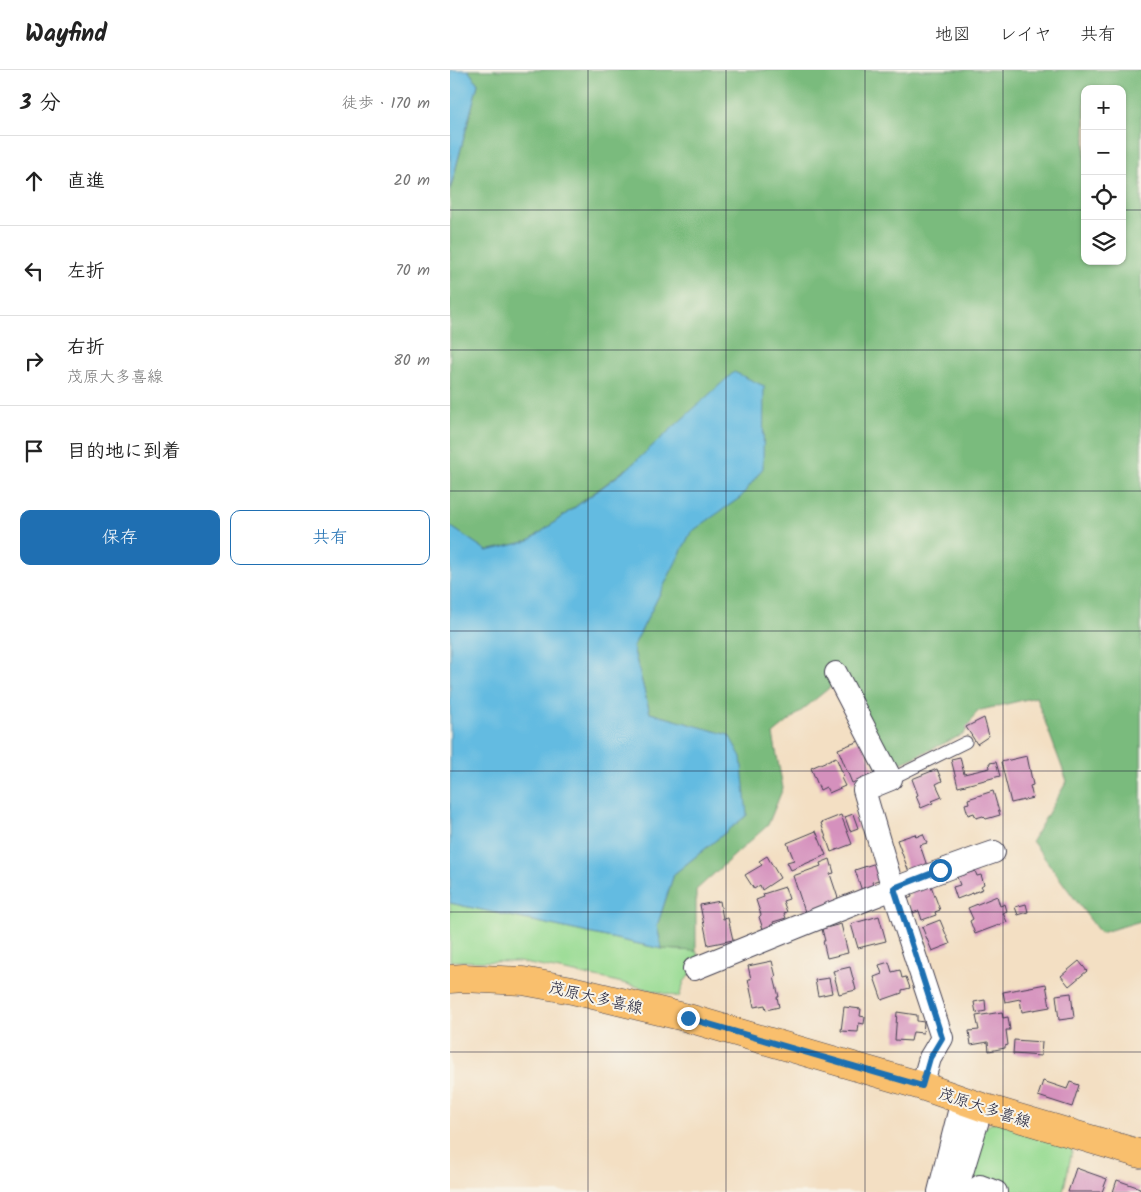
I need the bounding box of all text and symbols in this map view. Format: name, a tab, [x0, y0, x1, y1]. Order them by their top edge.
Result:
text: Wayfind	[25, 15, 107, 54]
text: 地図	[935, 21, 971, 50]
text: レイヤ	[999, 21, 1052, 50]
text: 共有	[1080, 21, 1116, 50]
map controls	[1081, 85, 1126, 265]
button: +	[1081, 85, 1126, 130]
text: 3 分	[20, 87, 61, 120]
text: 徒歩 · 170 m	[342, 91, 430, 116]
button: −	[1081, 130, 1126, 175]
icon: ahead	[20, 167, 48, 195]
text: 直進	[67, 167, 105, 197]
text: 20 m	[394, 168, 430, 193]
button: locate	[1081, 175, 1126, 220]
button: layers	[1081, 220, 1126, 265]
icon: left	[20, 257, 48, 285]
text: 左折	[67, 257, 105, 287]
text: 70 m	[395, 258, 430, 283]
text: 右折	[67, 333, 105, 363]
icon: right	[20, 347, 48, 375]
text: 80 m	[393, 348, 430, 373]
text: 茂原大多喜線	[67, 365, 163, 390]
icon: arrive	[20, 437, 48, 465]
text: 目的地に到着	[67, 437, 181, 467]
button: 保存	[20, 510, 220, 565]
button: 共有	[230, 510, 430, 565]
route start	[929, 859, 952, 882]
street label: 茂原大多喜線	[546, 975, 645, 1021]
route end	[677, 1007, 700, 1030]
street label: 茂原大多喜線	[935, 1082, 1034, 1135]

